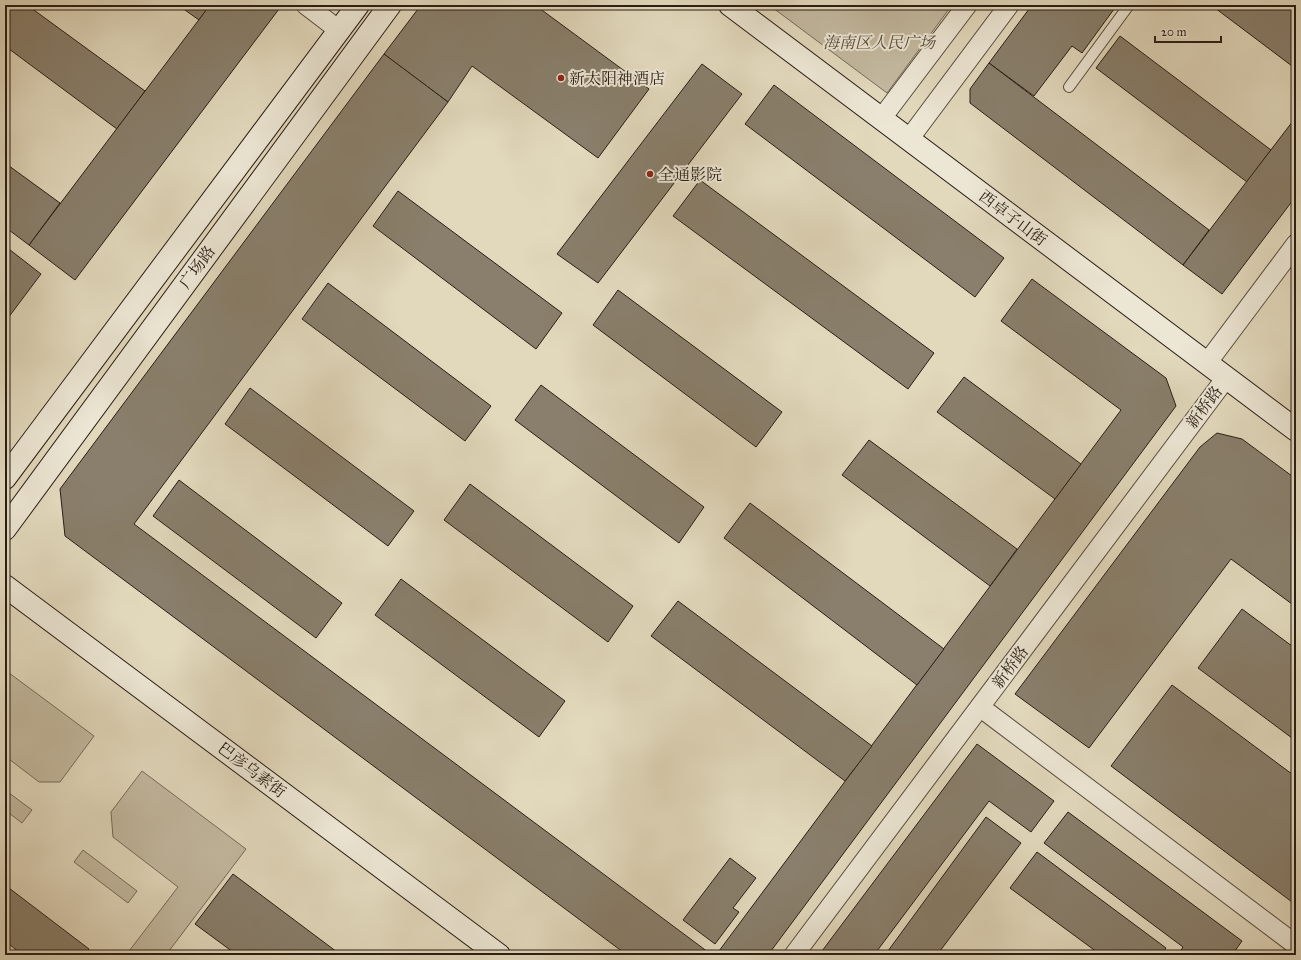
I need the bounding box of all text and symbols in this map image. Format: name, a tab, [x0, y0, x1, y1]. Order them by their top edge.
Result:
scale bar	[1155, 18, 1221, 44]
text: 20 m	[1161, 25, 1187, 39]
park label: 海南区人民广场	[823, 33, 937, 52]
place label: 新太阳神酒店	[569, 69, 665, 88]
marker: 新太阳神酒店	[556, 73, 566, 83]
place label: 全通影院	[658, 165, 722, 184]
marker: 全通影院	[645, 169, 655, 179]
street label: 西卓子山街	[975, 186, 1051, 250]
street label: 广场路	[175, 242, 219, 292]
street label: 新桥路	[1182, 382, 1226, 432]
street label: 新桥路	[988, 642, 1032, 692]
street label: 巴彦乌素街	[214, 738, 290, 802]

